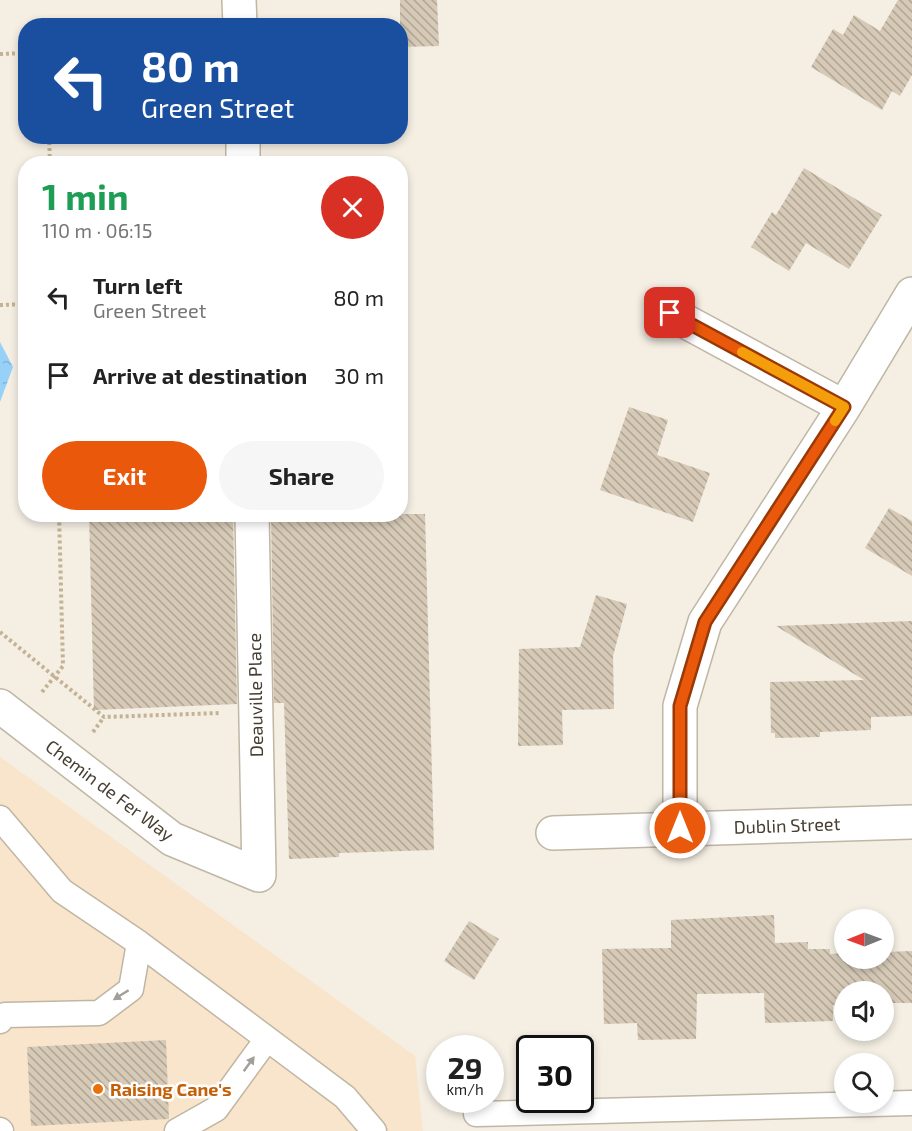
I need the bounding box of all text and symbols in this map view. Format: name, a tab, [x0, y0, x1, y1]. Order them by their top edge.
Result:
text: 80 m	[141, 40, 240, 90]
icon: left	[42, 42, 120, 120]
text: Green Street	[141, 91, 294, 123]
text: 1 min	[42, 174, 129, 217]
button: close	[321, 176, 384, 239]
text: 110 m · 06:15	[42, 218, 153, 242]
text: Turn left	[93, 272, 182, 298]
icon: left	[42, 281, 75, 314]
text: 80 m	[333, 284, 384, 310]
pin	[644, 287, 695, 338]
icon: arrive	[653, 296, 686, 329]
text: Green Street	[93, 298, 206, 322]
icon: arrive	[42, 359, 75, 392]
text: Arrive at destination	[93, 362, 307, 388]
text: 30 m	[334, 362, 384, 388]
button: Exit	[42, 441, 207, 510]
button: Share	[219, 441, 384, 510]
street label: Deauville Place	[243, 633, 267, 757]
street label: Chemin de Fer Way	[41, 735, 179, 846]
position arrow	[648, 796, 712, 860]
street label: Dublin Street	[733, 812, 841, 838]
north arrow	[834, 909, 894, 969]
map controls	[834, 909, 894, 1113]
button: sound	[834, 981, 894, 1041]
one-way arrow	[113, 990, 129, 1001]
speed limit sign: 30	[516, 1035, 594, 1113]
text: 29	[447, 1049, 483, 1085]
button: search	[834, 1053, 894, 1113]
one-way arrow	[242, 1057, 254, 1072]
place label: Raising Cane's	[110, 1078, 232, 1100]
text: km/h	[446, 1080, 484, 1098]
marker: Raising Cane's	[91, 1082, 105, 1096]

